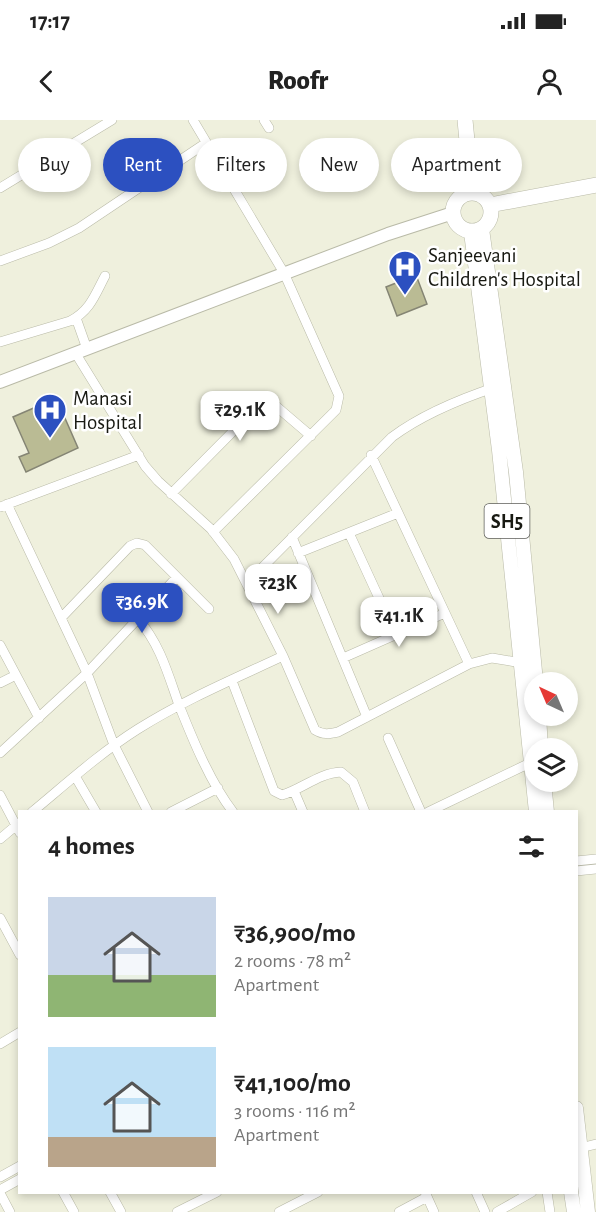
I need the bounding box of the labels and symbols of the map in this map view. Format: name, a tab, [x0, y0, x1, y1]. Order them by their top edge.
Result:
place label: Sanjeevani Children's Hospital	[428, 245, 581, 290]
hospital icon: Sanjeevani Children's Hospital	[387, 249, 423, 296]
place label: Manasi Hospital	[73, 388, 142, 433]
pin: ₹29.1K	[191, 391, 289, 442]
hospital icon: Manasi Hospital	[32, 392, 68, 439]
road number: SH5	[484, 504, 530, 538]
pin: ₹23K	[242, 564, 314, 615]
pin: ₹36.9K	[93, 583, 191, 634]
pin: ₹41.1K	[350, 597, 448, 648]
north arrow	[524, 672, 578, 726]

